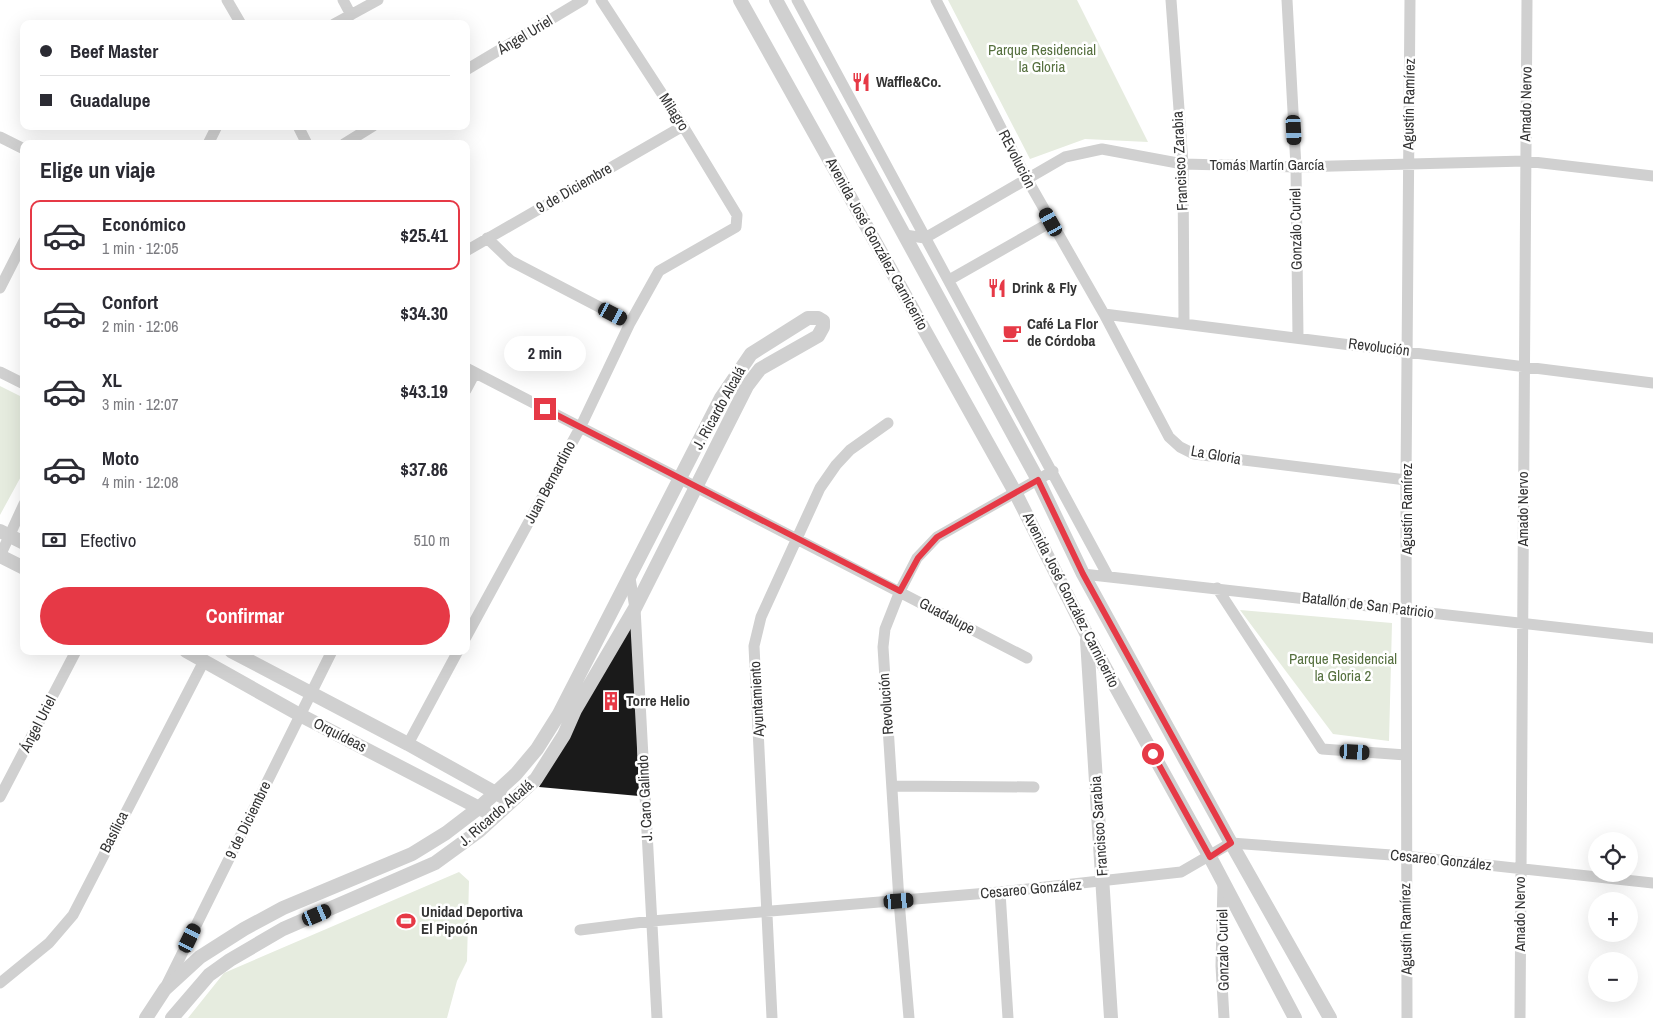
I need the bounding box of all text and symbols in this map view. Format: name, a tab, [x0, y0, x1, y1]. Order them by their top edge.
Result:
street label: Ángel Uriel	[492, 10, 556, 60]
text: Beef Master	[70, 38, 158, 64]
park label: Parque Residencial la Gloria	[988, 39, 1096, 77]
street label: Agustín Ramírez	[1397, 58, 1420, 151]
street label: Amado Nervo	[1514, 66, 1537, 143]
restaurant icon: Waffle&Co.	[850, 71, 872, 93]
place label: Waffle&Co.	[876, 71, 941, 92]
text: Guadalupe	[70, 87, 151, 113]
street label: Milagro	[654, 89, 694, 135]
street label: Francisco Zarabia	[1166, 110, 1193, 211]
car	[1285, 115, 1302, 145]
street label: REvolución	[994, 126, 1041, 192]
street label: Avenida José González Carnicerito	[821, 153, 934, 334]
street label: Tomás Martín García	[1210, 154, 1325, 175]
text: Elige un viaje	[40, 155, 155, 185]
street label: 9 de Diciembre	[532, 157, 616, 218]
street label: Gonzálo Curiel	[1284, 188, 1307, 270]
car	[1037, 205, 1064, 239]
text: Económico	[102, 211, 186, 237]
icon: car	[42, 213, 87, 258]
text: $25.41	[400, 222, 448, 248]
text: 1 min · 12:05	[102, 237, 179, 259]
restaurant icon: Drink & Fly	[986, 277, 1008, 299]
place label: Drink & Fly	[1012, 277, 1077, 298]
text: Confort	[102, 289, 158, 315]
icon: car	[42, 291, 87, 336]
text: $34.30	[400, 300, 448, 326]
car	[596, 300, 629, 328]
place label: Café La Flor de Córdoba	[1027, 313, 1098, 351]
text: 2 min · 12:06	[102, 315, 179, 337]
cafe icon: Café La Flor de Córdoba	[1001, 322, 1023, 344]
street label: Revolución	[1347, 332, 1411, 361]
callout: 2 min	[504, 336, 586, 372]
text: 2 min	[528, 342, 562, 364]
street label: J. Ricardo Alcalá	[687, 362, 750, 453]
text: XL	[102, 367, 122, 393]
icon: car	[42, 369, 87, 414]
text: $43.19	[400, 378, 448, 404]
text: 3 min · 12:07	[102, 393, 179, 415]
route end	[534, 398, 556, 420]
street label: Juan Bernardino	[519, 437, 580, 527]
street label: La Gloria	[1189, 440, 1243, 469]
text: Moto	[102, 445, 139, 471]
icon: car	[42, 447, 87, 492]
text: $37.86	[400, 456, 448, 482]
street label: Agustín Ramírez	[1396, 463, 1417, 556]
text: 4 min · 12:08	[102, 471, 179, 493]
street label: Amado Nervo	[1512, 471, 1533, 548]
street label: Avenida José González Carnicerito	[1018, 508, 1125, 691]
icon: cash	[40, 526, 68, 554]
text: Efectivo	[80, 527, 136, 553]
text: 510 m	[414, 529, 450, 551]
street label: Batallón de San Patricio	[1301, 586, 1435, 623]
button: Confirmar	[40, 587, 450, 645]
street label: Guadalupe	[916, 592, 979, 639]
park label: Parque Residencial la Gloria 2	[1289, 648, 1397, 686]
street label: Ayuntamiento	[744, 661, 769, 738]
street label: Revolución	[873, 673, 898, 735]
building icon: Torre Helio	[600, 690, 622, 712]
place label: Torre Helio	[626, 690, 690, 711]
street label: Ángel Uriel	[14, 692, 61, 757]
street label: Orquídeas	[310, 712, 371, 757]
route start	[1142, 743, 1164, 765]
car	[1339, 744, 1370, 760]
street label: J. Caro Galindo	[632, 754, 657, 842]
street label: J. Ricardo Alcalá	[454, 774, 538, 851]
street label: Francisco Sarabia	[1085, 775, 1112, 877]
street label: 9 de Diciembre	[220, 777, 275, 862]
street label: Basílica	[94, 807, 133, 856]
map controls	[1588, 832, 1638, 1002]
button: locate	[1588, 832, 1638, 882]
street label: Cesareo González	[1389, 844, 1493, 875]
street label: Cesareo González	[979, 874, 1083, 903]
street label: Amado Nervo	[1509, 876, 1530, 953]
street label: Agustín Ramírez	[1394, 883, 1417, 976]
car	[883, 892, 914, 910]
button: +	[1588, 892, 1638, 942]
place label: Unidad Deportiva El Pipoón	[421, 901, 523, 939]
car	[300, 902, 333, 928]
street label: Gonzalo Curiel	[1211, 909, 1234, 991]
sports icon: Unidad Deportiva El Pipoón	[395, 910, 417, 932]
car	[176, 921, 203, 955]
button: −	[1588, 952, 1638, 1002]

